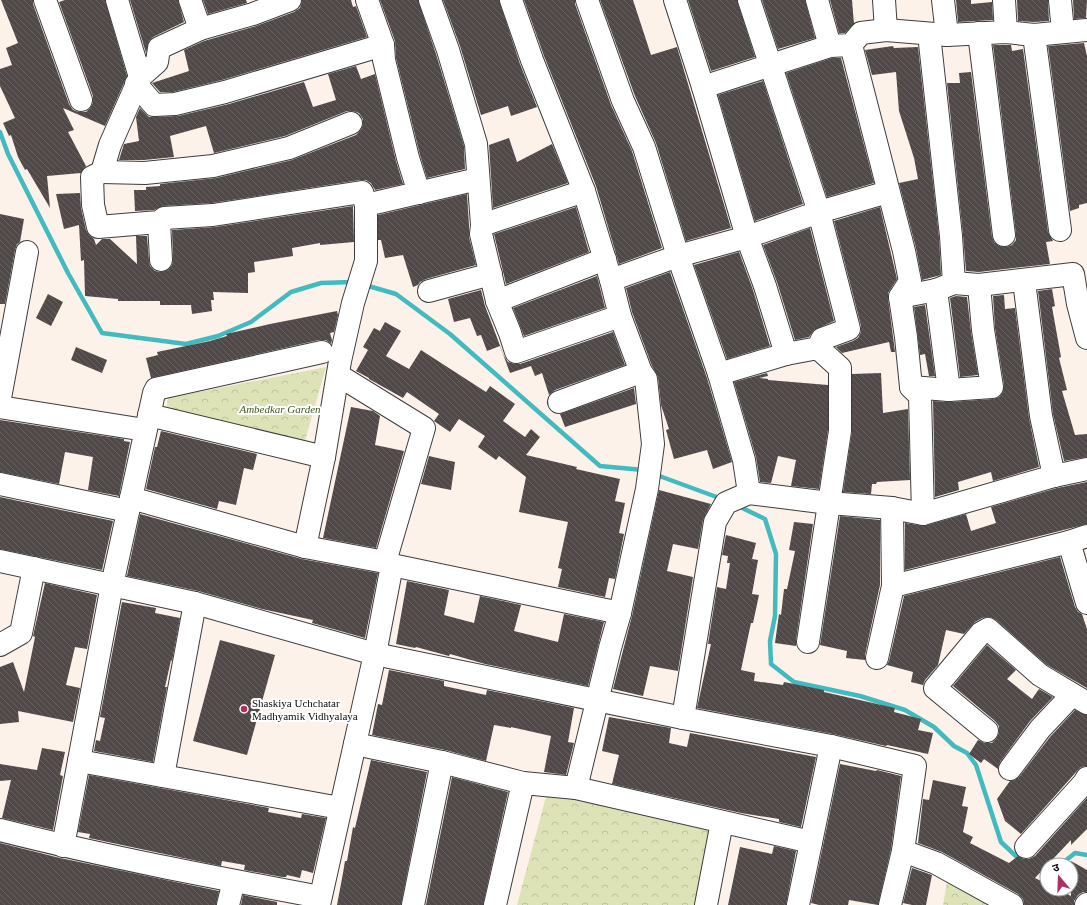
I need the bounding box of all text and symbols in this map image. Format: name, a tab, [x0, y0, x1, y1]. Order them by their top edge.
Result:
park label: Ambedkar Garden	[238, 403, 321, 415]
place label: Shaskiya Uchchatar Madhyamik Vidhyalaya	[252, 697, 358, 722]
marker: Shaskiya Uchchatar Madhyamik Vidhyalaya	[239, 704, 249, 714]
north arrow	[1039, 857, 1079, 897]
text: उ	[1051, 861, 1061, 874]

